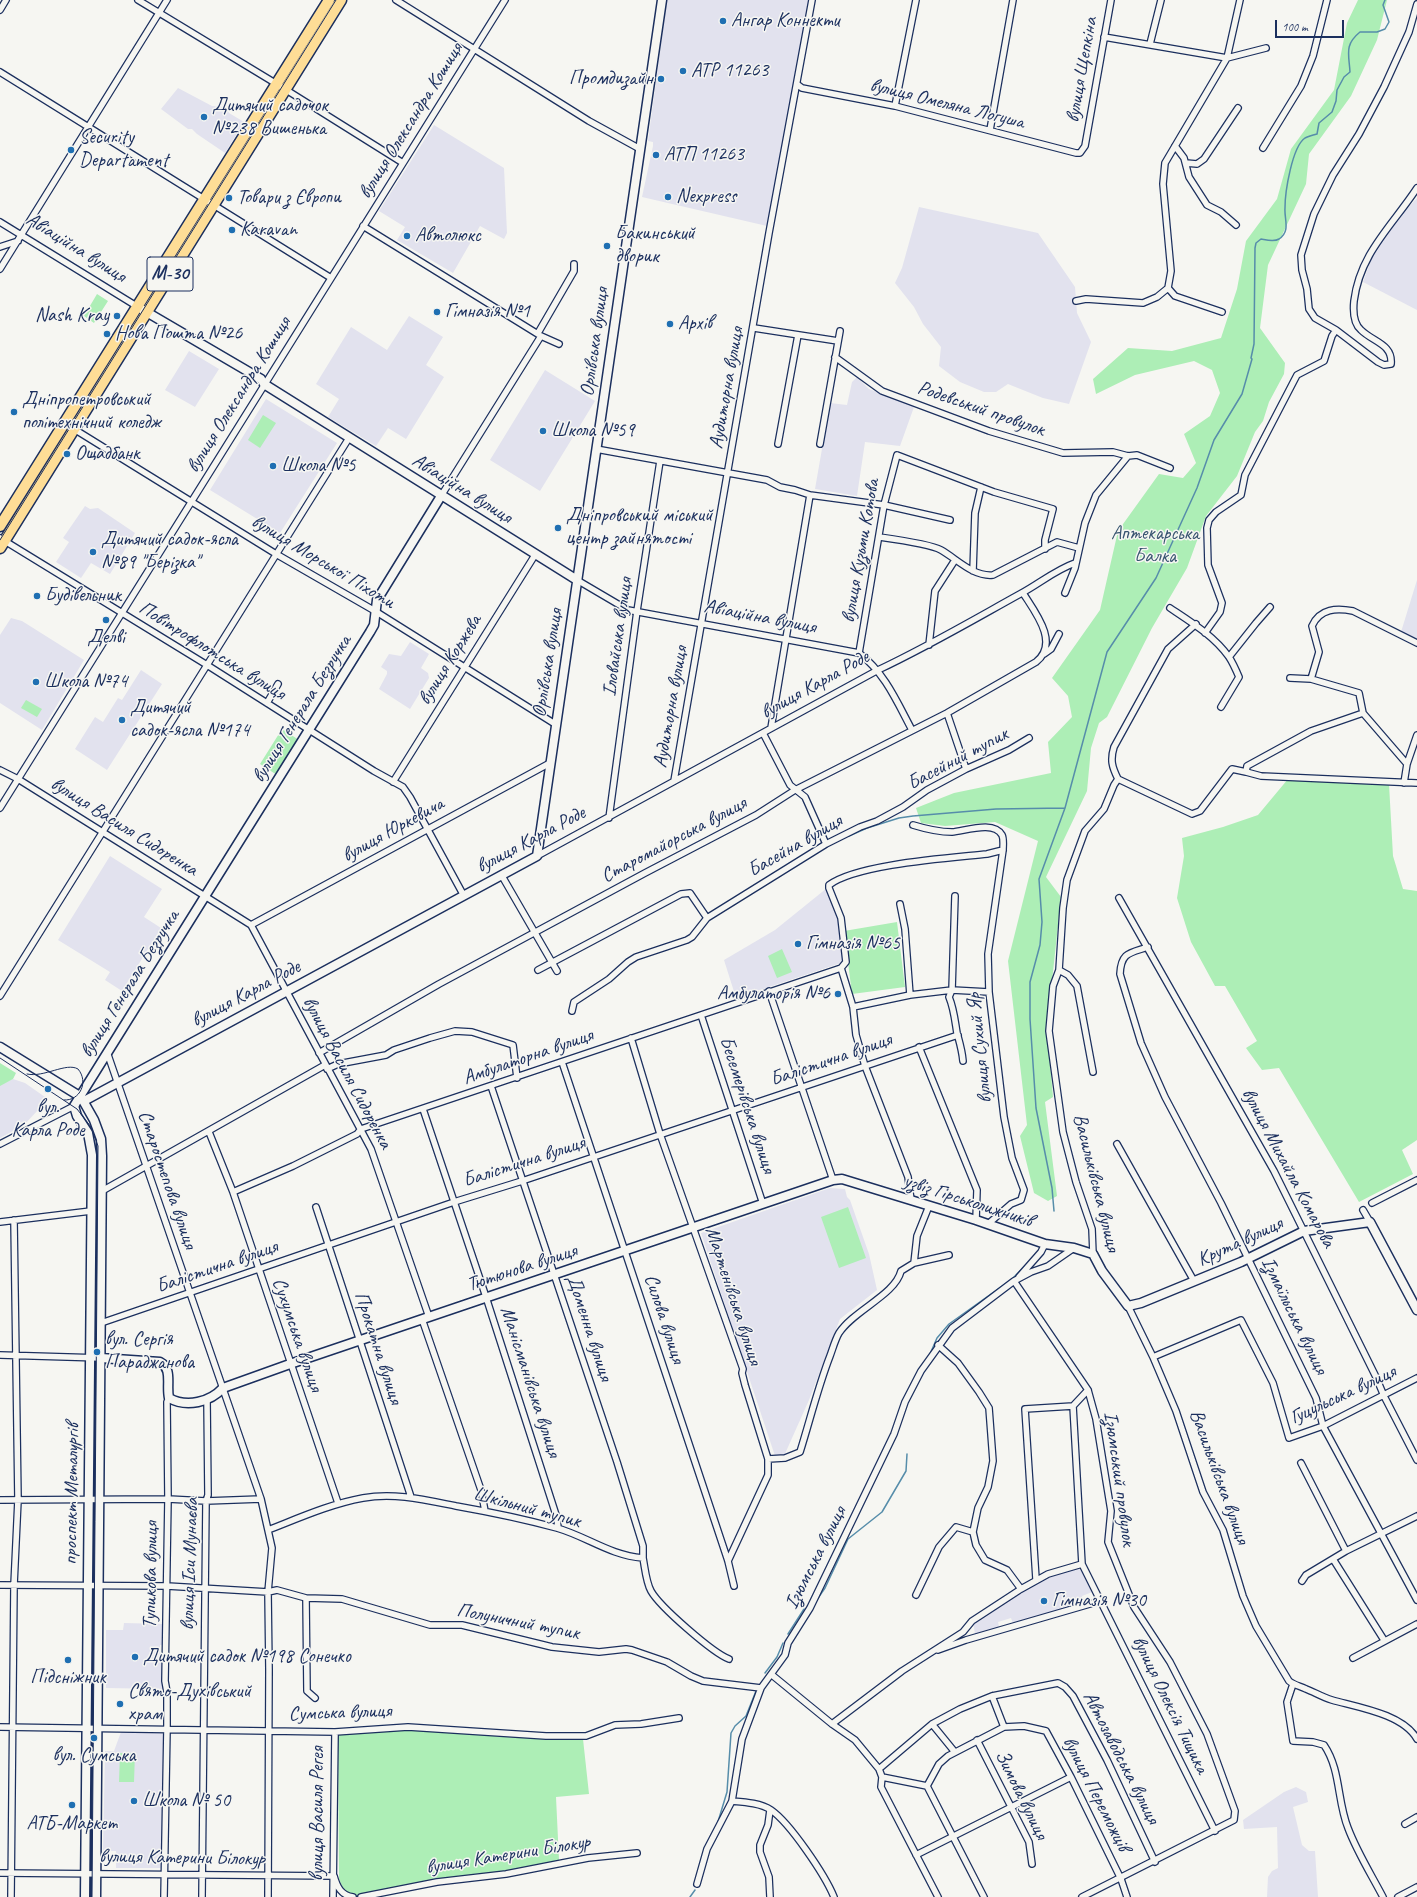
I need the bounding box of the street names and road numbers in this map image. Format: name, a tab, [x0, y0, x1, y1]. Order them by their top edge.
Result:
street label: вулиця Щепкіна	[1061, 16, 1103, 124]
street label: вулиця Олександра Кошиця	[353, 39, 469, 203]
street label: вулиця Омеляна Логуша	[867, 73, 1027, 135]
street label: Авіаційна вулиця	[22, 208, 130, 288]
road number: М-30	[147, 257, 193, 291]
street label: Орлівська вулиця	[575, 286, 615, 398]
street label: вулиця Олександра Кошиця	[181, 313, 297, 477]
street label: Аудиторна вулиця	[704, 325, 750, 451]
street label: Родевський провулок	[914, 376, 1048, 442]
street label: Авіаційна вулиця	[408, 449, 516, 529]
street label: вулиця Кузьми Котова	[837, 477, 885, 625]
street label: вулиця Морської Піхоти	[247, 510, 399, 614]
street label: Іловайська вулиця	[598, 576, 638, 698]
street label: Авіаційна вулиця	[702, 594, 818, 640]
street label: Повітрофлотська вулиця	[134, 596, 290, 706]
street label: Орлівська вулиця	[528, 607, 568, 719]
street label: вулиця Коржева	[413, 610, 487, 710]
street label: вулиця Генерала Безручка	[247, 631, 357, 787]
street label: Аудиторна вулиця	[648, 644, 694, 770]
street label: вулиця Карла Роде	[757, 645, 873, 725]
street label: Басейний тупик	[903, 722, 1013, 796]
street label: вулиця Василя Сидоренка	[46, 772, 202, 882]
street label: вулиця Юркевича	[338, 792, 448, 868]
street label: Старомайорська вулиця	[597, 792, 751, 888]
street label: вулиця Карла Роде	[472, 801, 590, 879]
street label: Басейна вулиця	[744, 809, 846, 883]
street label: вулиця Генерала Безручка	[75, 906, 185, 1062]
street label: вулиця Карла Роде	[187, 955, 305, 1033]
street label: вулиця Сухий Яр	[962, 991, 998, 1105]
street label: вулиця Василя Сидоренка	[297, 993, 397, 1153]
street label: Амбулаторна вулиця	[460, 1024, 596, 1090]
street label: Балістична вулиця	[767, 1028, 895, 1092]
street label: Бесемерівська вулиця	[714, 1034, 780, 1176]
street label: вулиця Михайла Комарова	[1236, 1084, 1340, 1252]
street label: Старостепова вулиця	[132, 1108, 202, 1252]
street label: Васильківська вулиця	[1067, 1112, 1125, 1254]
street label: Балістична вулиця	[460, 1131, 588, 1193]
street label: узвіз Гірськолижників	[901, 1169, 1035, 1233]
street label: Крута вулиця	[1194, 1212, 1286, 1272]
street label: Мартенівська вулиця	[699, 1224, 767, 1368]
street label: Балістична вулиця	[153, 1235, 281, 1299]
street label: Тютюнова вулиця	[464, 1239, 580, 1297]
street label: Ізмаїльська вулиця	[1255, 1254, 1333, 1378]
street label: Силова вулиця	[638, 1271, 690, 1367]
street label: Доменна вулиця	[561, 1272, 617, 1384]
street label: Сухумська вулиця	[266, 1275, 328, 1395]
street label: Прокатна вулиця	[349, 1289, 407, 1407]
street label: Манісманівська вулиця	[494, 1304, 566, 1460]
street label: Гуцульська вулиця	[1286, 1360, 1400, 1430]
street label: Васильківська вулиця	[1184, 1407, 1254, 1547]
street label: Ізюмський провулок	[1098, 1410, 1140, 1548]
street label: проспект Металургів	[59, 1423, 85, 1565]
street label: Шкільний тупик	[471, 1482, 583, 1534]
street label: вулиця Іси Мунаєва	[176, 1497, 204, 1631]
street label: Ізюмська вулиця	[780, 1503, 852, 1613]
street label: Тупикова вулиця	[138, 1521, 164, 1629]
street label: Полуничний тупик	[455, 1598, 581, 1646]
street label: вулиця Олексія Тищика	[1126, 1632, 1214, 1778]
street label: Автозаводська вулиця	[1077, 1688, 1165, 1828]
street label: Сумська вулиця	[288, 1699, 392, 1727]
street label: вулиця Переможців	[1057, 1733, 1135, 1855]
street label: Зимова вулиця	[989, 1746, 1053, 1844]
street label: вулиця Василя Регея	[306, 1747, 330, 1881]
street label: вулиця Катерини Білокур	[424, 1830, 592, 1880]
street label: вулиця Катерини Білокур	[99, 1845, 265, 1871]

